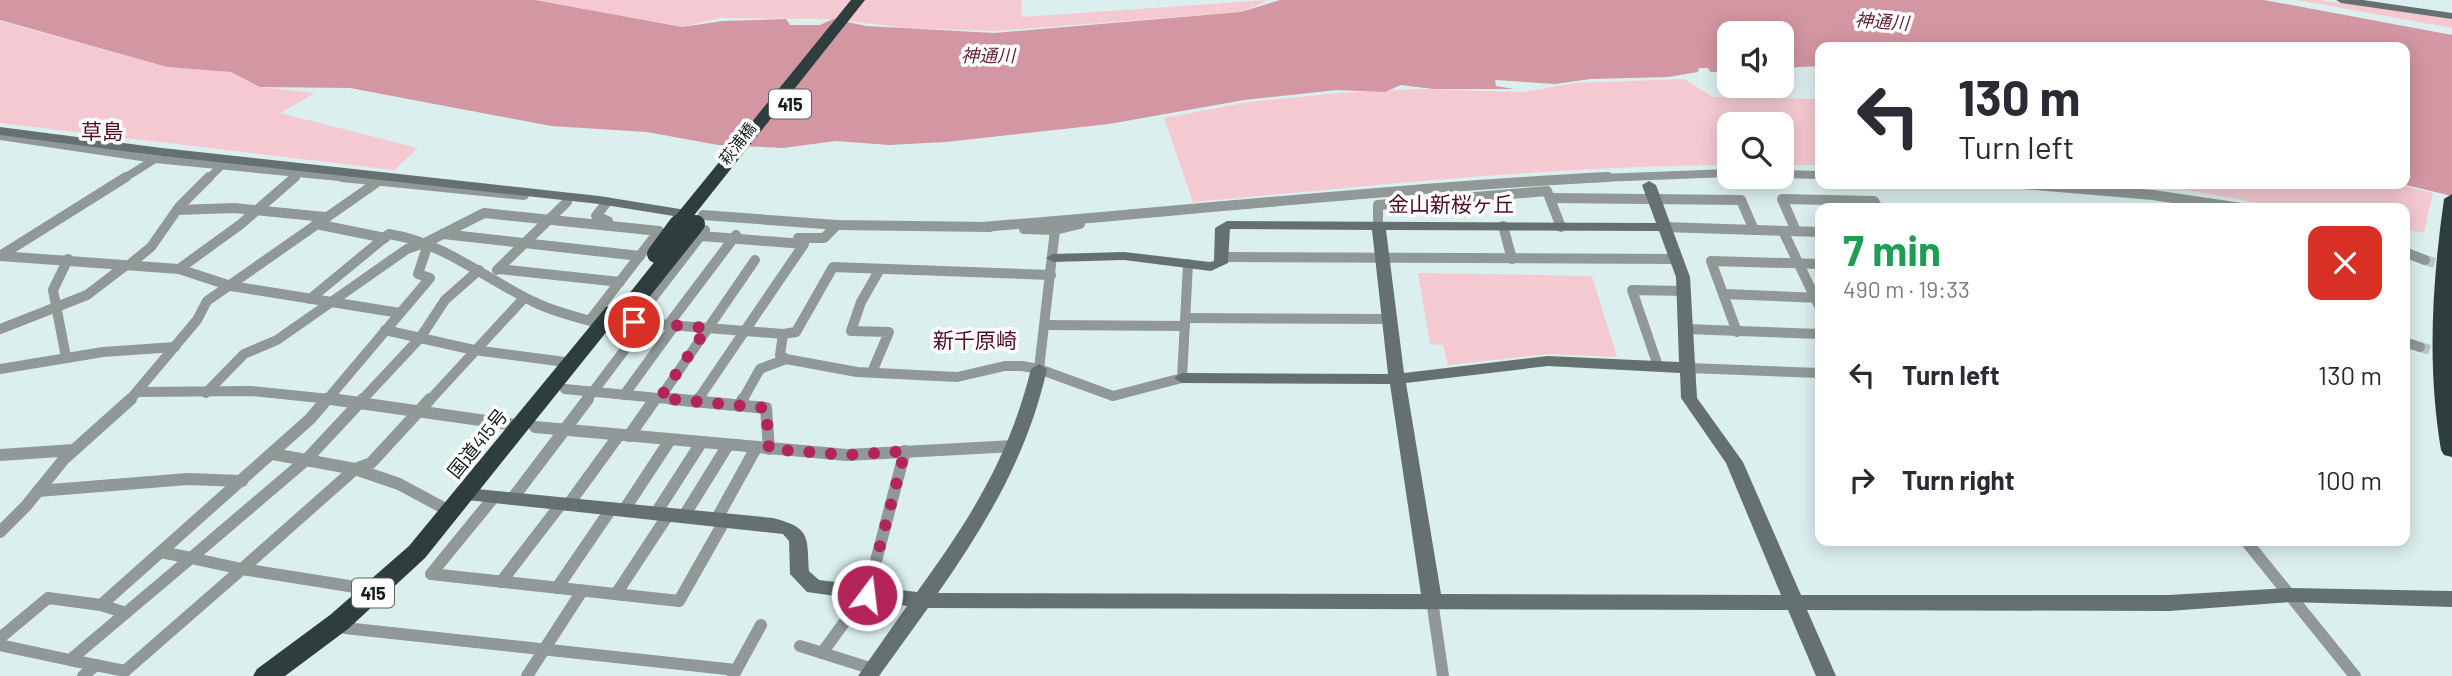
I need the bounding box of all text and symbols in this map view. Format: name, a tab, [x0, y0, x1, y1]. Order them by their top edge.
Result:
water label: 神通川	[1854, 8, 1912, 34]
map controls	[1717, 21, 1794, 189]
button: sound	[1717, 21, 1794, 98]
water label: 神通川	[961, 44, 1017, 66]
text: 130 m	[1958, 67, 2080, 126]
icon: left	[1843, 70, 1934, 161]
road number: 415	[769, 90, 811, 119]
button: search	[1717, 112, 1794, 189]
district label: 草島	[81, 118, 123, 143]
street label: 萩浦橋	[715, 118, 759, 168]
text: Turn left	[1958, 127, 2075, 165]
district label: 金山新桜ヶ丘	[1388, 191, 1514, 216]
text: 7 min	[1843, 224, 1941, 274]
button: close	[2308, 226, 2382, 300]
text: 490 m · 19:33	[1843, 275, 1970, 303]
pin	[604, 292, 664, 352]
icon: arrive	[615, 303, 653, 341]
district label: 新千原崎	[933, 327, 1017, 352]
icon: left	[1843, 356, 1881, 394]
text: Turn left	[1902, 359, 2000, 390]
text: 130 m	[2318, 359, 2382, 390]
street label: 国道415号	[442, 404, 512, 482]
icon: right	[1843, 461, 1881, 499]
text: Turn right	[1902, 464, 2015, 495]
text: 100 m	[2317, 464, 2382, 495]
position arrow	[830, 558, 904, 632]
road number: 415	[352, 578, 394, 608]

